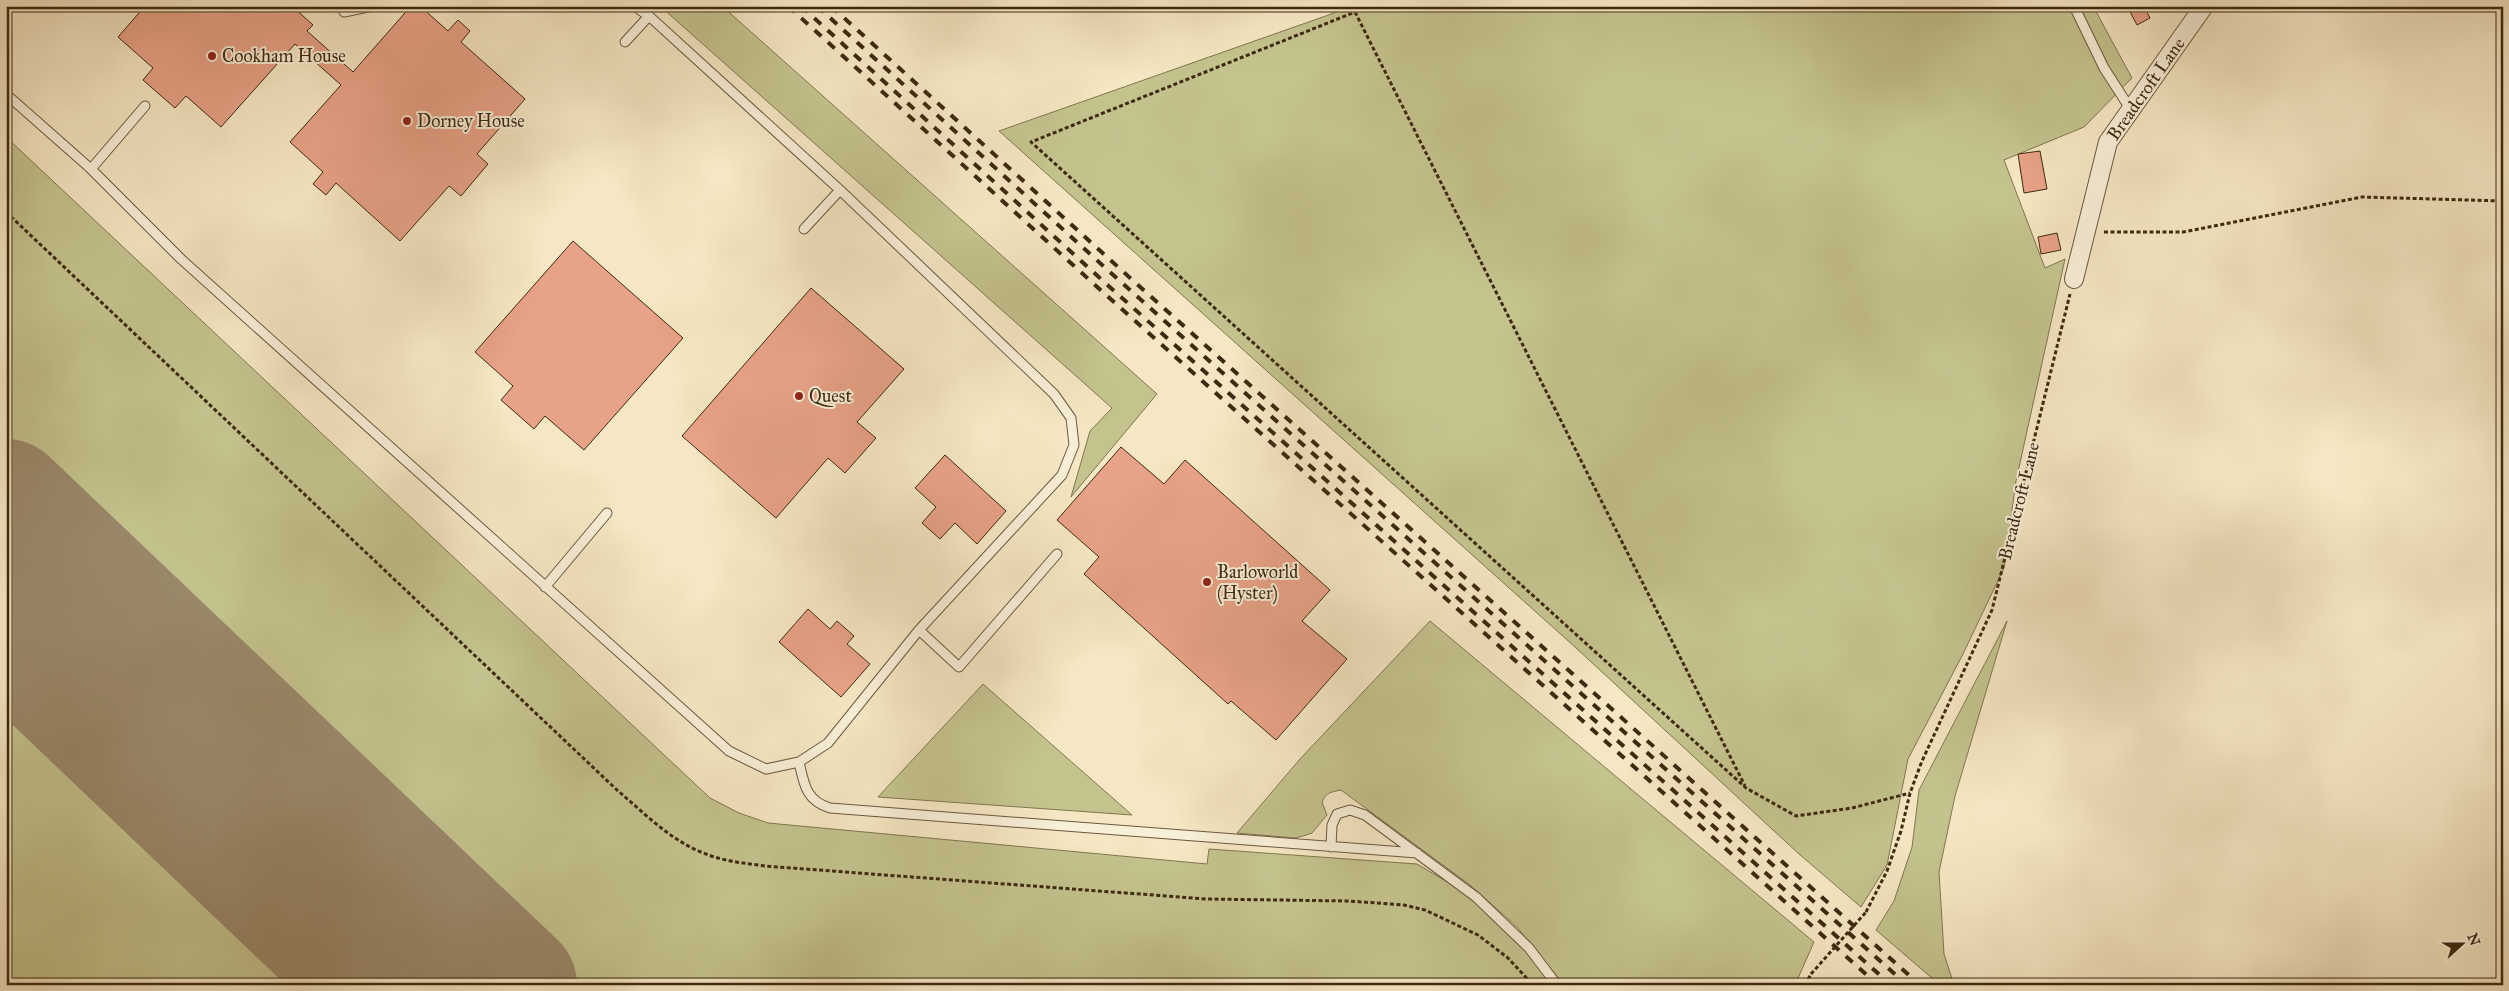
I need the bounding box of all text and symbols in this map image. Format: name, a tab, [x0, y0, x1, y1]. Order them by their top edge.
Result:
street label: Breadcroft Lane	[2102, 33, 2190, 145]
place label: Cookham House	[222, 45, 346, 67]
marker: Cookham House	[206, 50, 218, 62]
place label: Dorney House	[417, 110, 525, 132]
marker: Dorney House	[401, 115, 413, 127]
place label: Quest	[809, 385, 852, 407]
marker: Quest	[793, 390, 805, 402]
street label: Breadcroft Lane	[1994, 440, 2044, 562]
place label: Barloworld (Hyster)	[1217, 561, 1298, 605]
marker: Barloworld (Hyster)	[1201, 576, 1213, 588]
north arrow	[2436, 918, 2486, 968]
text: N	[2464, 931, 2484, 948]

